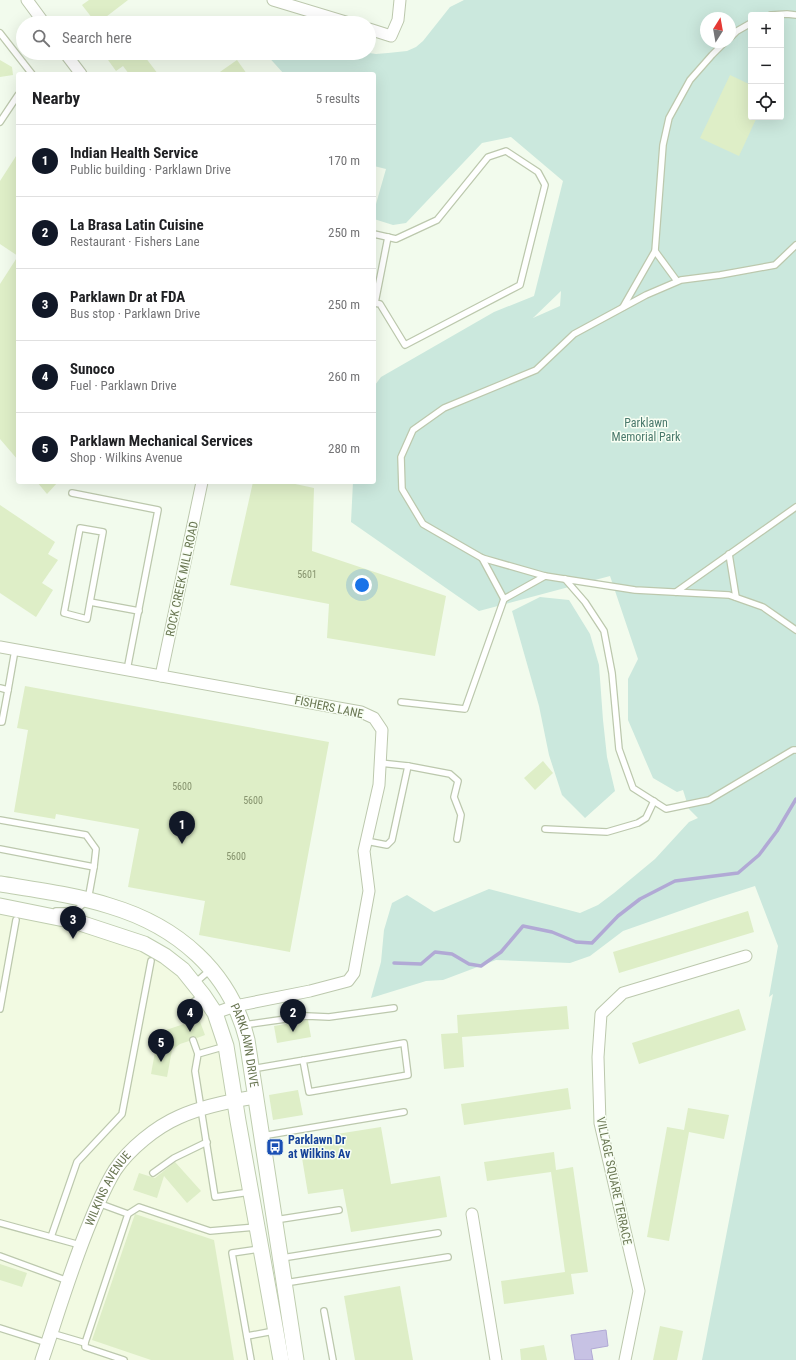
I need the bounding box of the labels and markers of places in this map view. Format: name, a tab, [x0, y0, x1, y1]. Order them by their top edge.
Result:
pin: 1	[169, 811, 195, 844]
pin: 3	[60, 906, 86, 939]
pin: 4	[177, 999, 203, 1032]
pin: 2	[280, 999, 306, 1032]
pin: 5	[148, 1029, 174, 1062]
place label: Parklawn Dr at Wilkins Av	[288, 1133, 351, 1161]
bus stop icon: Parklawn Dr at Wilkins Av	[265, 1137, 285, 1157]

